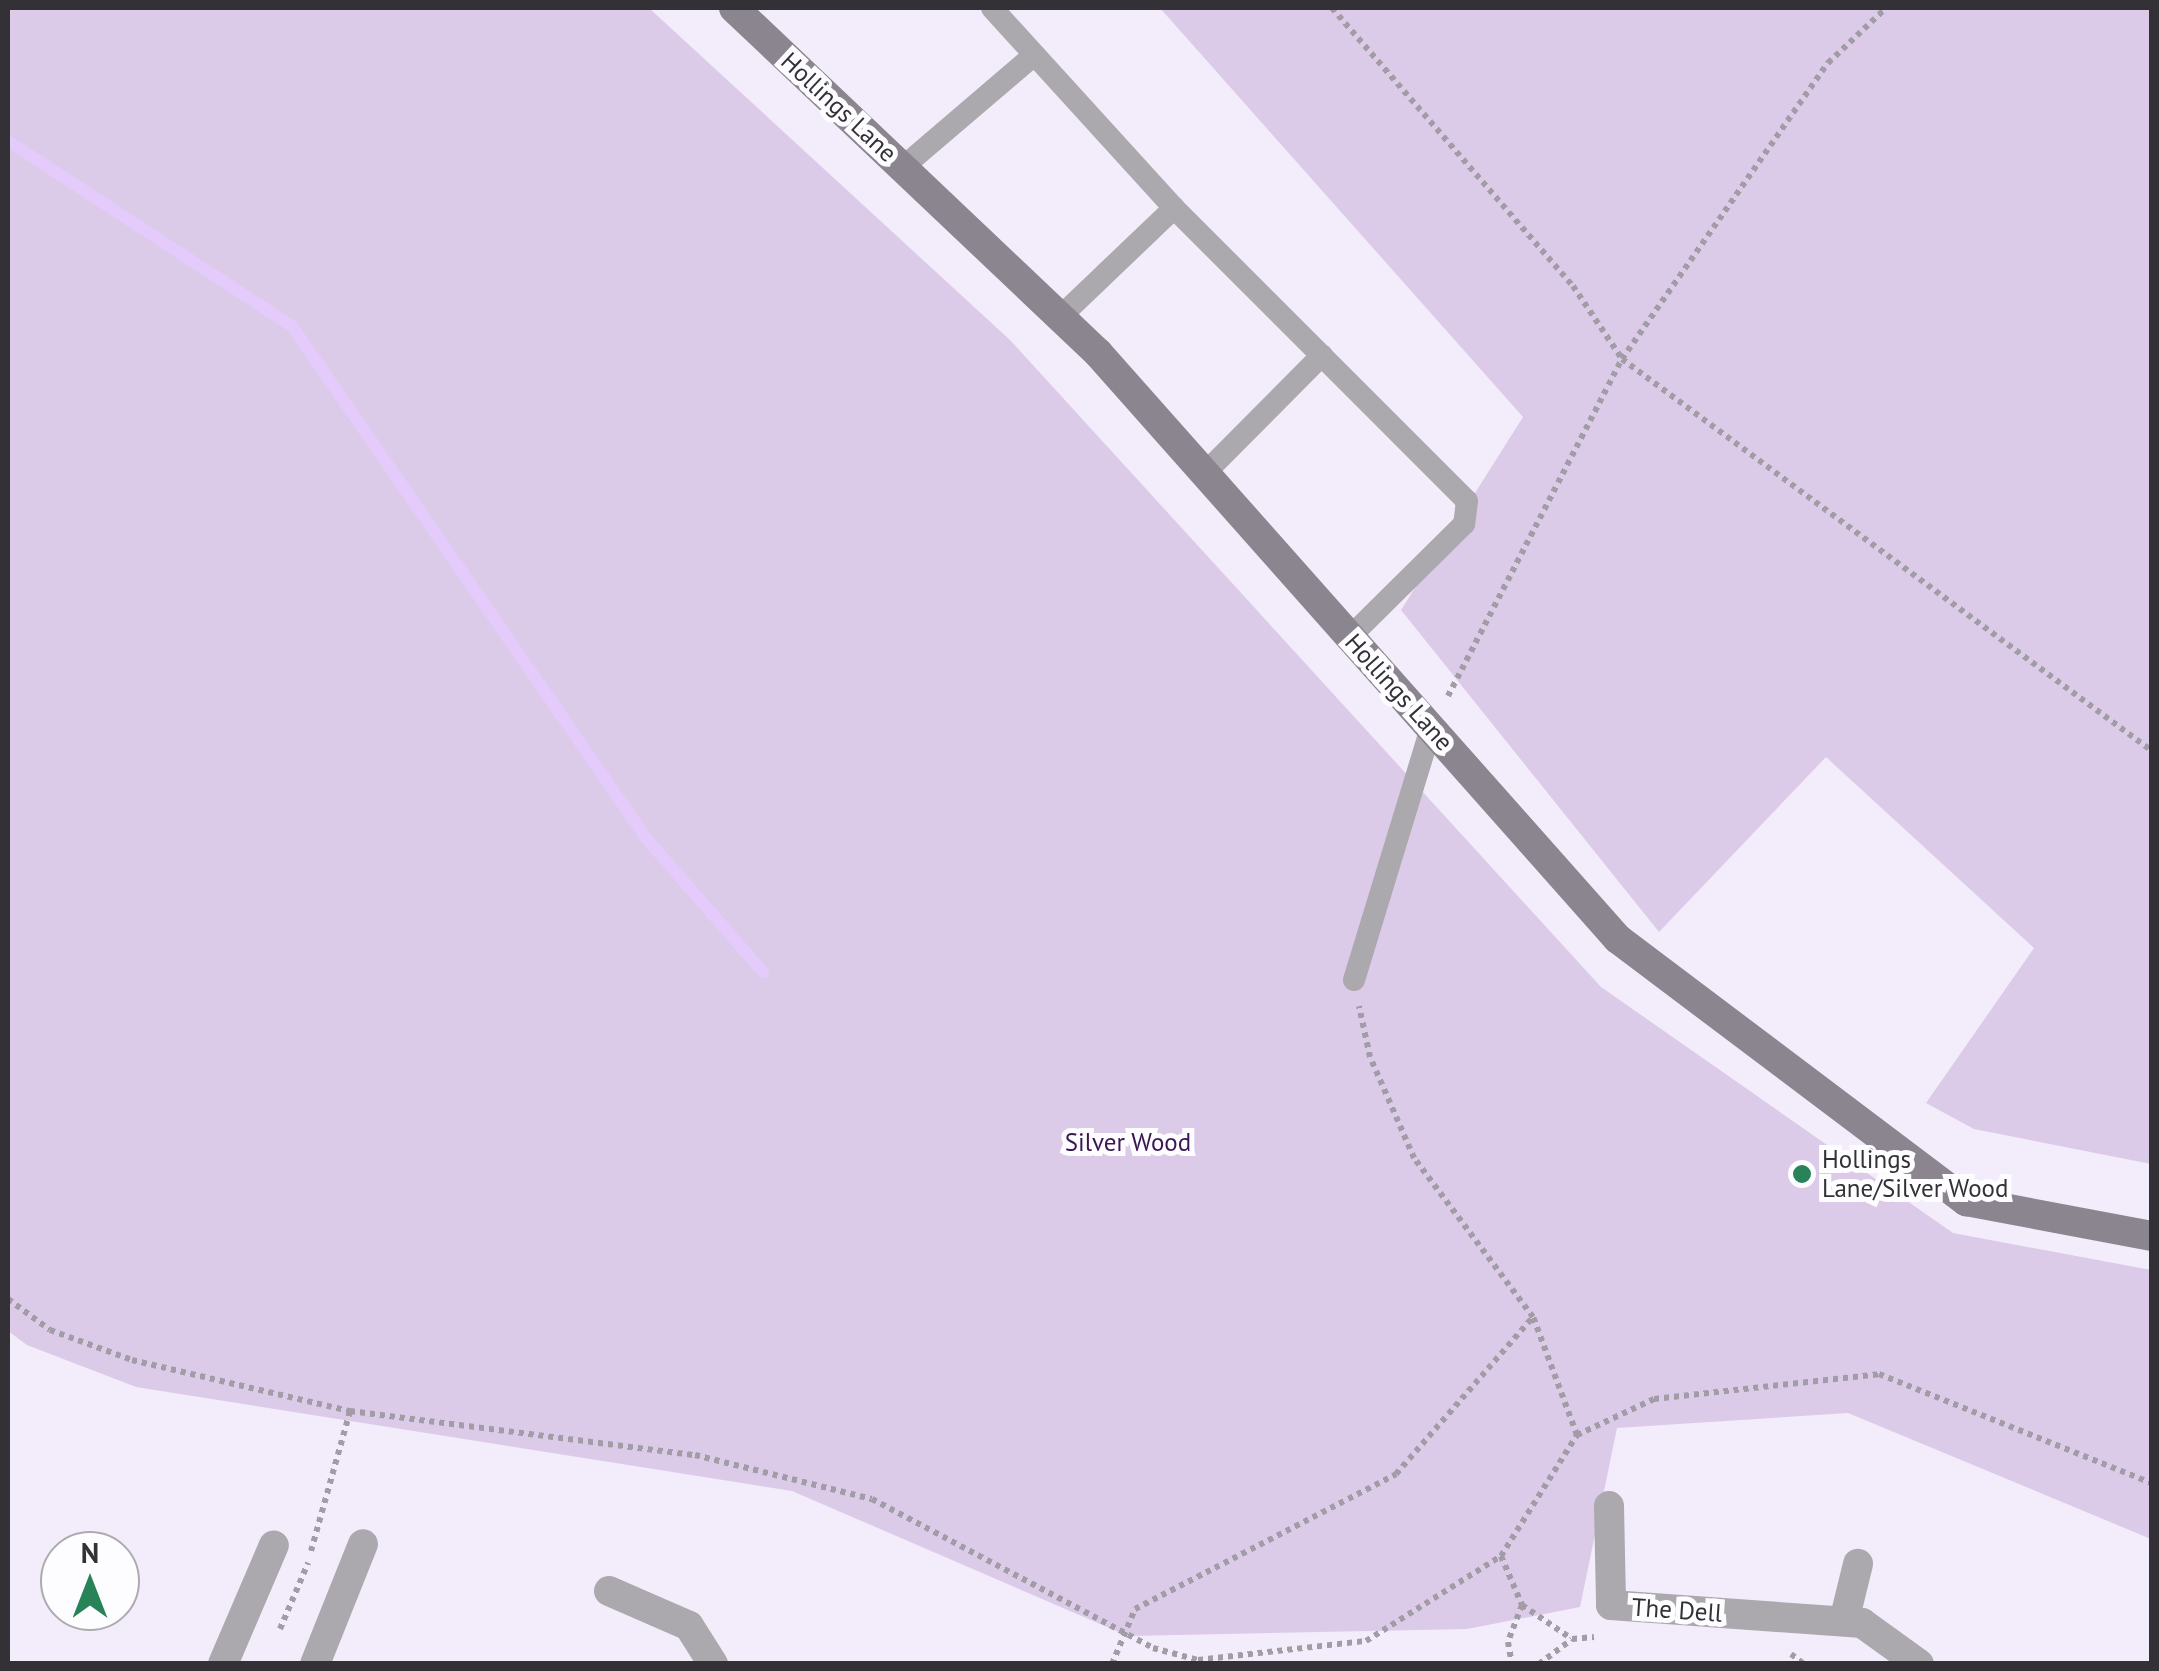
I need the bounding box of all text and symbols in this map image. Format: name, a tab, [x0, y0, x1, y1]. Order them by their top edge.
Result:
street label: Hollings Lane	[775, 46, 903, 168]
street label: Hollings Lane	[1339, 627, 1459, 757]
park label: Silver Wood	[1065, 1127, 1191, 1157]
place label: Hollings Lane/Silver Wood	[1822, 1145, 2009, 1204]
marker: Hollings Lane/Silver Wood	[1791, 1163, 1813, 1185]
north arrow	[40, 1531, 140, 1631]
text: N	[81, 1534, 99, 1571]
street label: The Dell	[1631, 1592, 1723, 1628]

